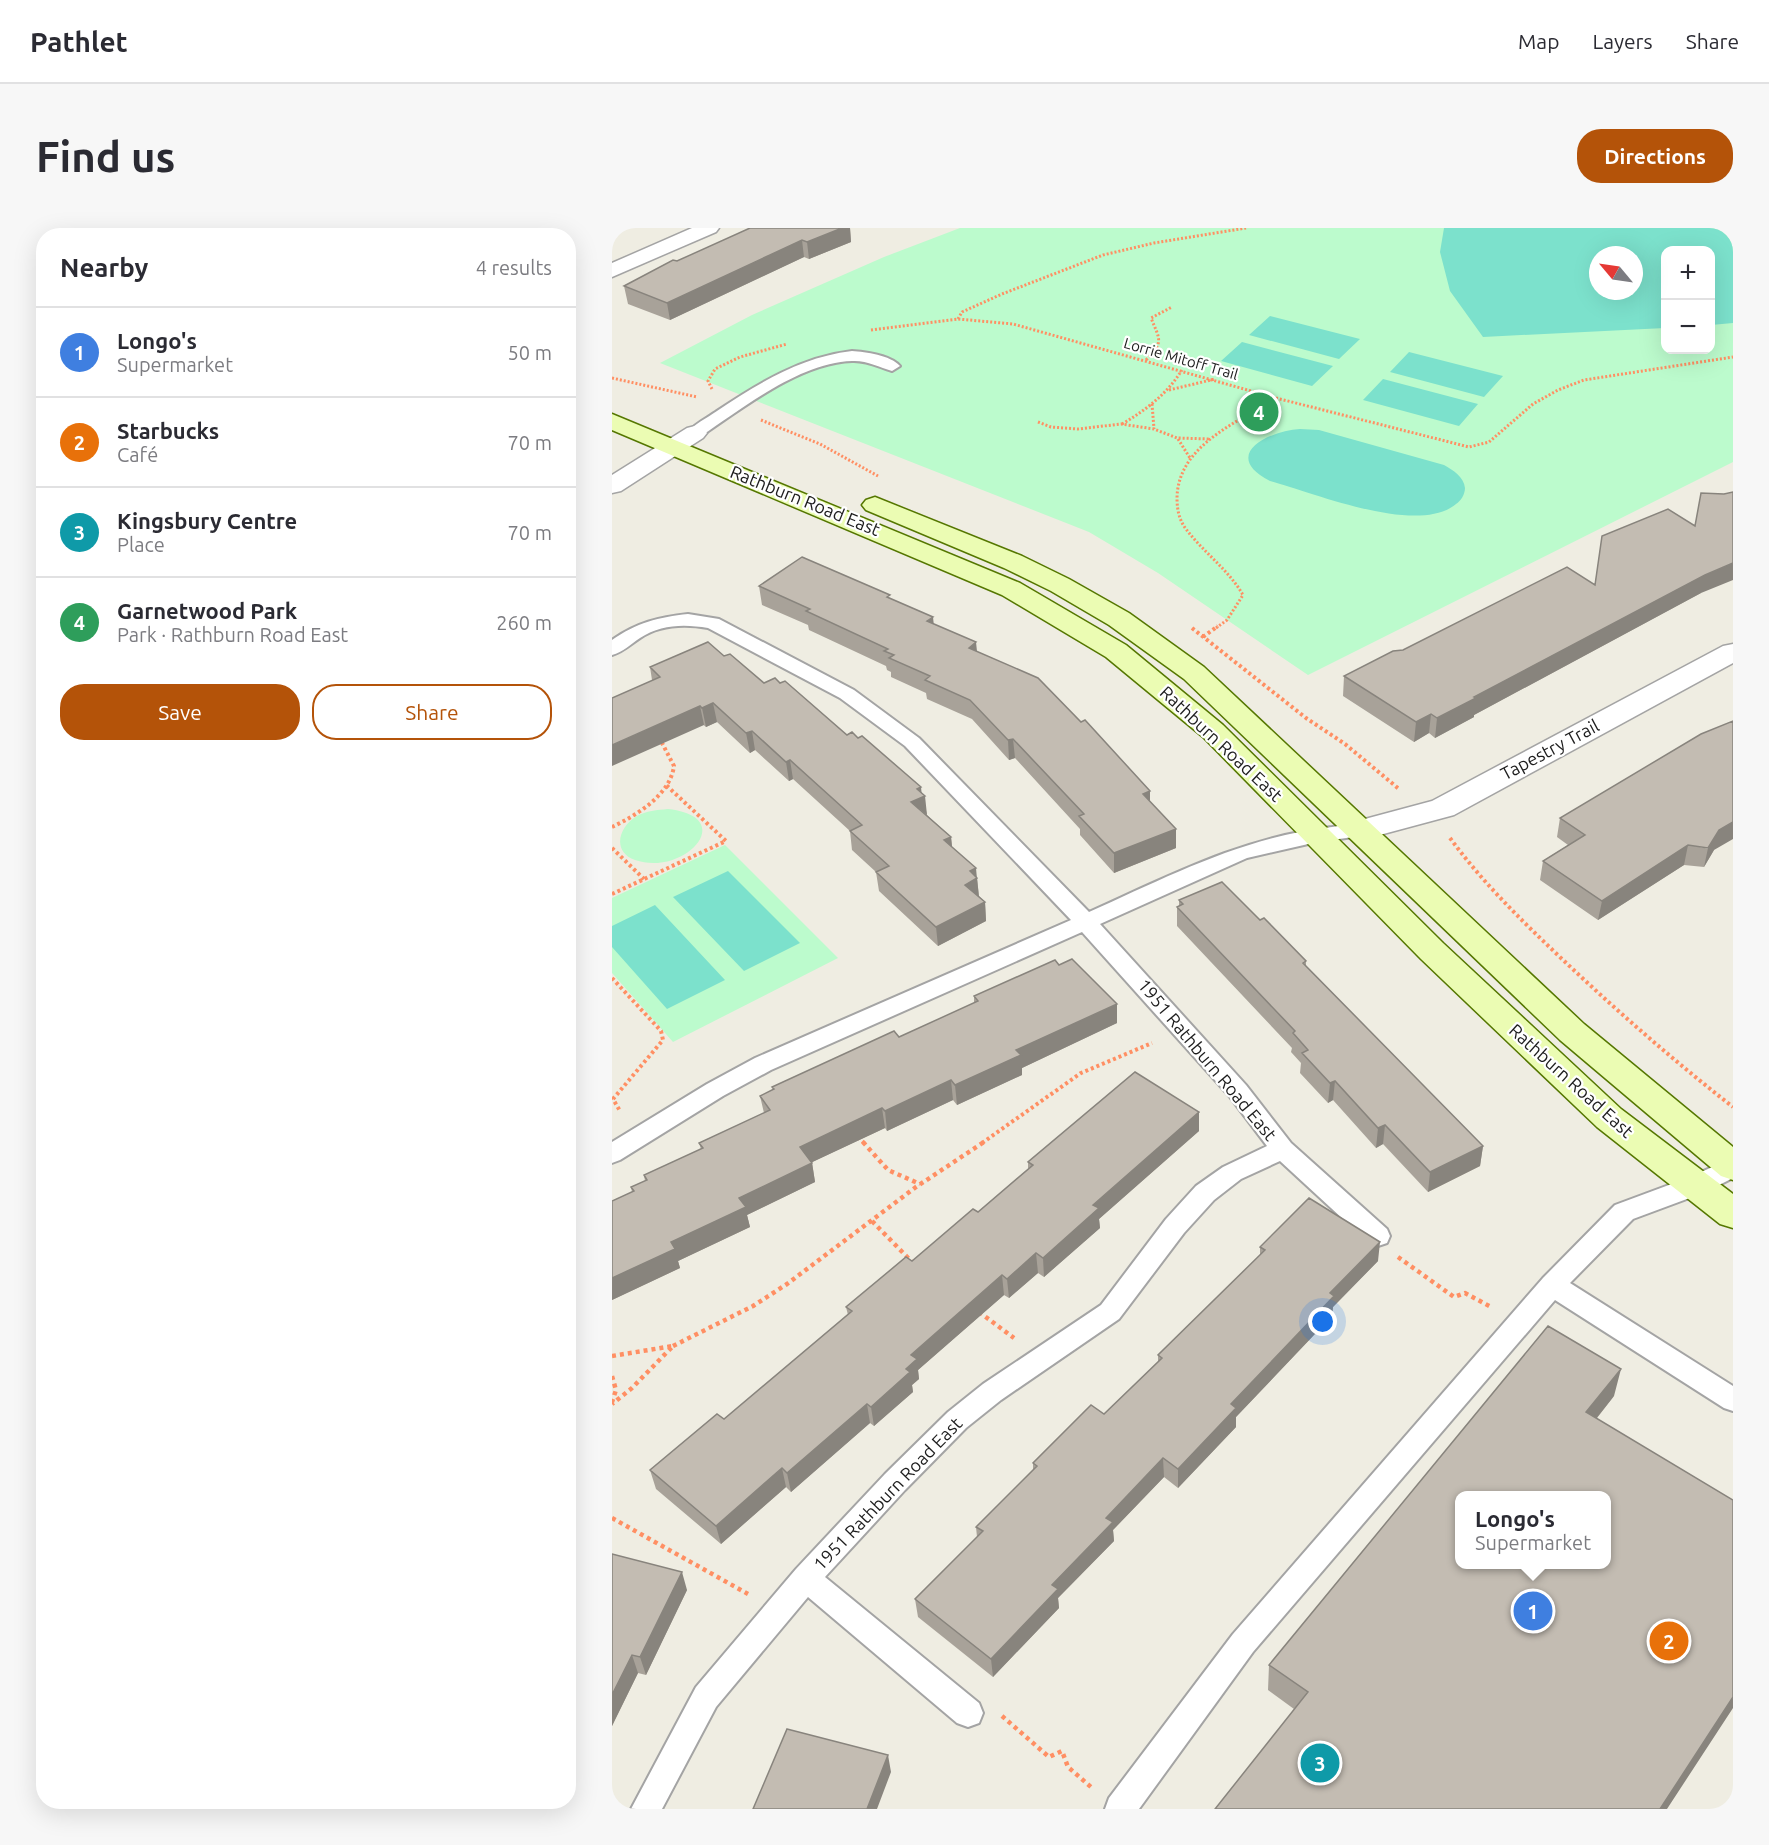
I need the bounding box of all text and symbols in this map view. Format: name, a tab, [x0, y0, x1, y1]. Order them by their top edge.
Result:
text: Pathlet	[30, 26, 128, 57]
text: Map	[1518, 29, 1559, 53]
text: Layers	[1592, 29, 1653, 53]
text: Share	[1686, 29, 1739, 53]
button: Directions	[1577, 129, 1733, 183]
text: Find us	[36, 133, 175, 180]
north arrow	[1589, 246, 1643, 300]
map controls	[1661, 246, 1715, 354]
button: +	[1661, 246, 1715, 300]
text: Nearby	[60, 253, 148, 282]
text: 4 results	[476, 256, 552, 279]
button: −	[1661, 300, 1715, 354]
text: Longo's	[117, 328, 197, 353]
street label: Lorrie Mitoff Trail	[1122, 334, 1240, 383]
text: 1	[74, 341, 85, 364]
text: 50 m	[508, 341, 552, 364]
text: Supermarket	[117, 353, 233, 376]
pin: 4	[1240, 390, 1278, 435]
text: Starbucks	[117, 418, 219, 443]
text: 2	[74, 431, 85, 454]
text: 70 m	[508, 431, 552, 454]
text: Café	[117, 443, 158, 466]
street label: Rathburn Road East	[728, 461, 883, 539]
text: Kingsbury Centre	[117, 508, 297, 533]
text: 3	[74, 521, 85, 544]
text: 70 m	[508, 521, 552, 544]
text: Place	[117, 533, 165, 556]
text: Garnetwood Park	[117, 598, 297, 623]
text: 4	[74, 611, 85, 634]
text: 260 m	[496, 611, 552, 634]
text: Park · Rathburn Road East	[117, 623, 348, 646]
street label: Rathburn Road East	[1156, 682, 1287, 805]
button: Save	[60, 684, 300, 740]
button: Share	[312, 684, 552, 740]
street label: Tapestry Trail	[1497, 715, 1602, 783]
street label: 1951 Rathburn Road East	[1134, 975, 1281, 1144]
street label: Rathburn Road East	[1506, 1019, 1638, 1141]
your location	[1308, 1307, 1337, 1336]
street label: 1951 Rathburn Road East	[809, 1413, 965, 1574]
popup	[1455, 1491, 1611, 1569]
text: Longo's	[1475, 1506, 1555, 1531]
text: Supermarket	[1475, 1531, 1591, 1554]
pin: 1	[1514, 1588, 1552, 1634]
pin: 2	[1650, 1618, 1688, 1664]
pin: 3	[1300, 1740, 1340, 1786]

